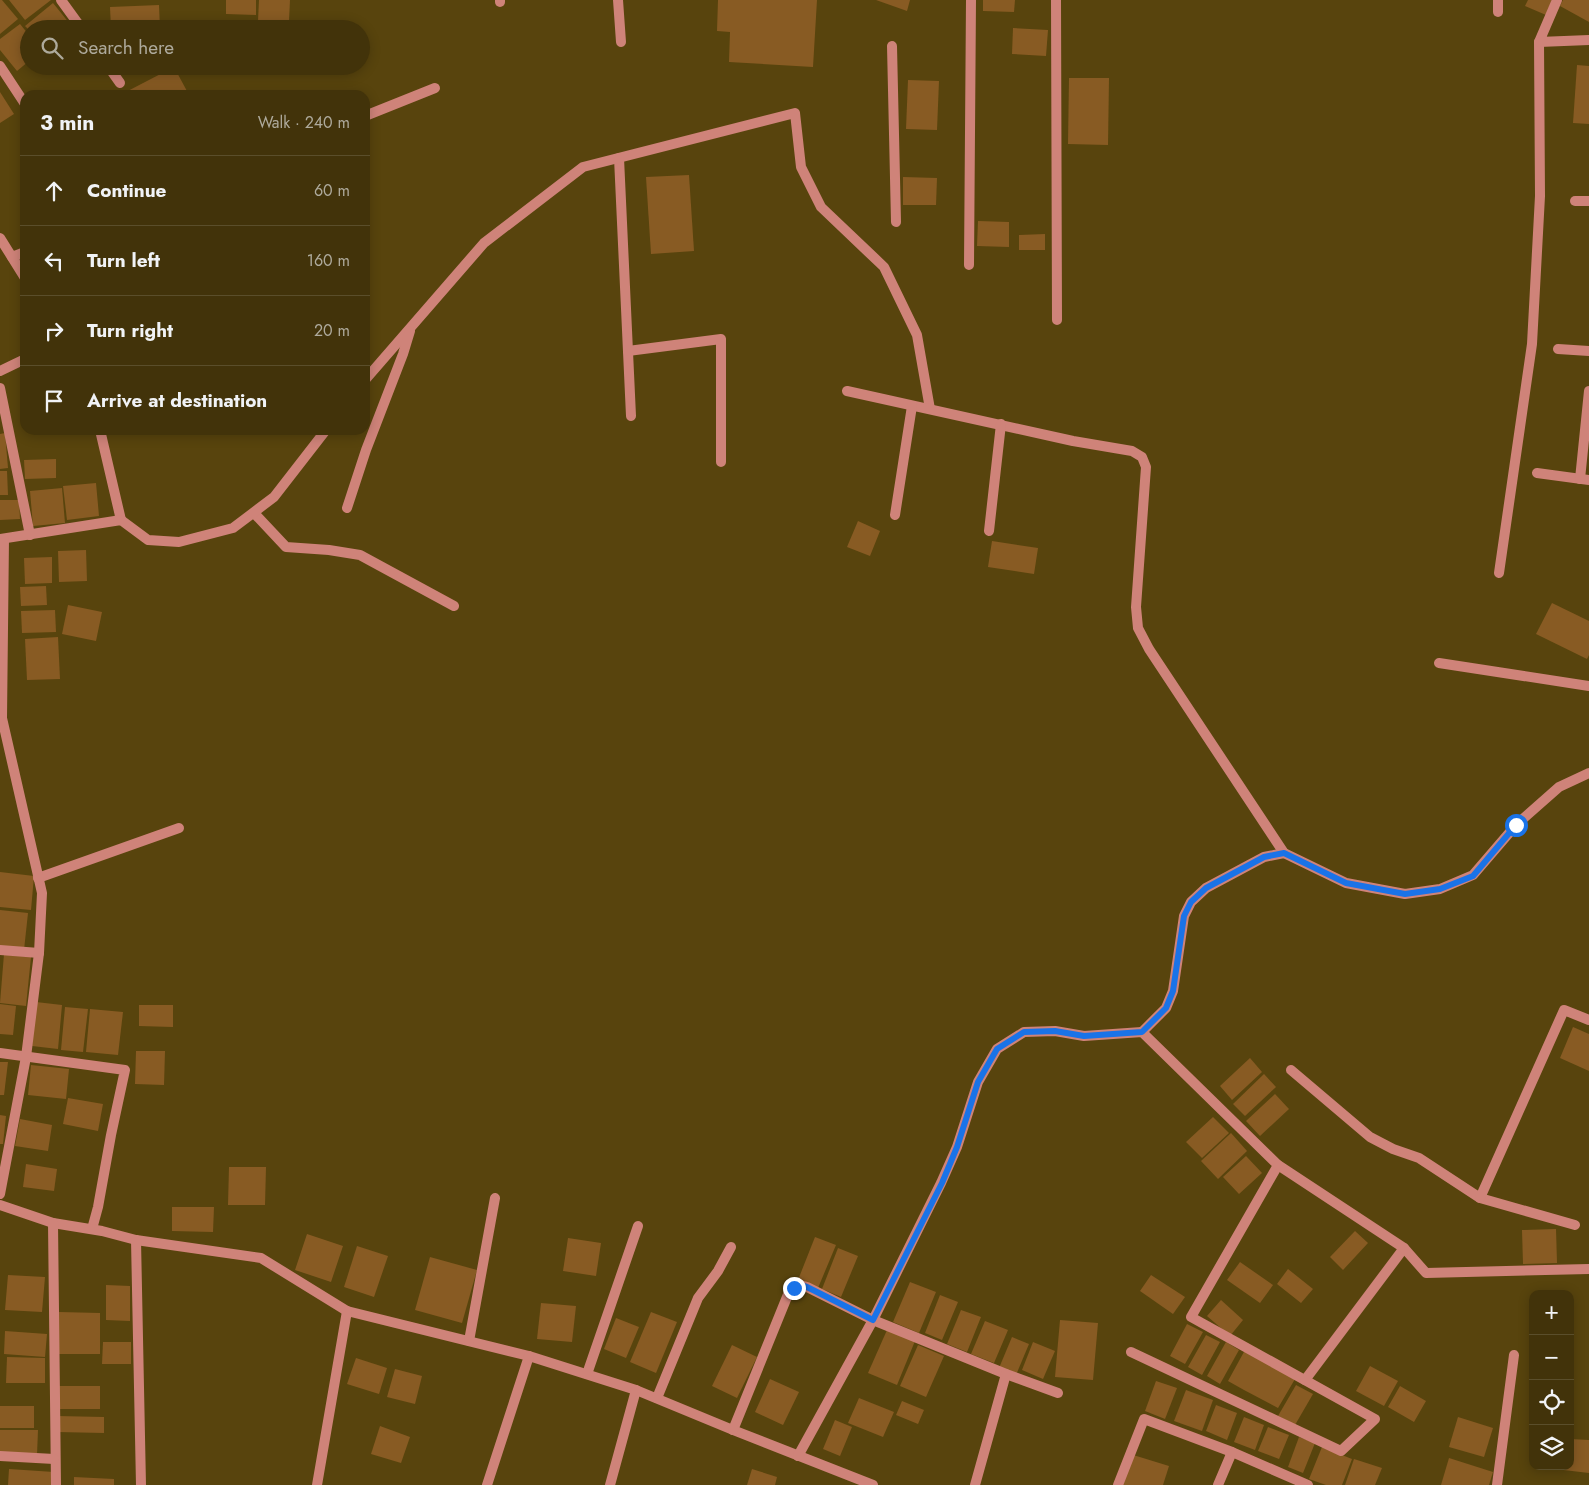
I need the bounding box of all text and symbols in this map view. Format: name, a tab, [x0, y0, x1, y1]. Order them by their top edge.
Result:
search box	[20, 20, 370, 75]
icon: search	[38, 34, 66, 62]
text: Search here	[78, 34, 174, 61]
text: 3 min	[40, 108, 94, 138]
text: Walk · 240 m	[258, 111, 350, 134]
icon: ahead	[40, 177, 68, 205]
text: Continue	[87, 177, 166, 204]
text: 60 m	[314, 179, 350, 202]
icon: left	[40, 247, 68, 275]
text: Turn left	[87, 247, 160, 274]
text: 160 m	[307, 249, 350, 272]
icon: right	[40, 317, 68, 345]
text: Turn right	[87, 317, 173, 344]
text: 20 m	[314, 319, 350, 342]
icon: arrive	[40, 387, 68, 415]
text: Arrive at destination	[87, 387, 267, 414]
route start	[1505, 814, 1528, 837]
route end	[783, 1277, 806, 1300]
map controls	[1529, 1290, 1574, 1470]
button: +	[1529, 1290, 1574, 1335]
button: −	[1529, 1335, 1574, 1380]
button: locate	[1529, 1380, 1574, 1425]
button: layers	[1529, 1425, 1574, 1470]

